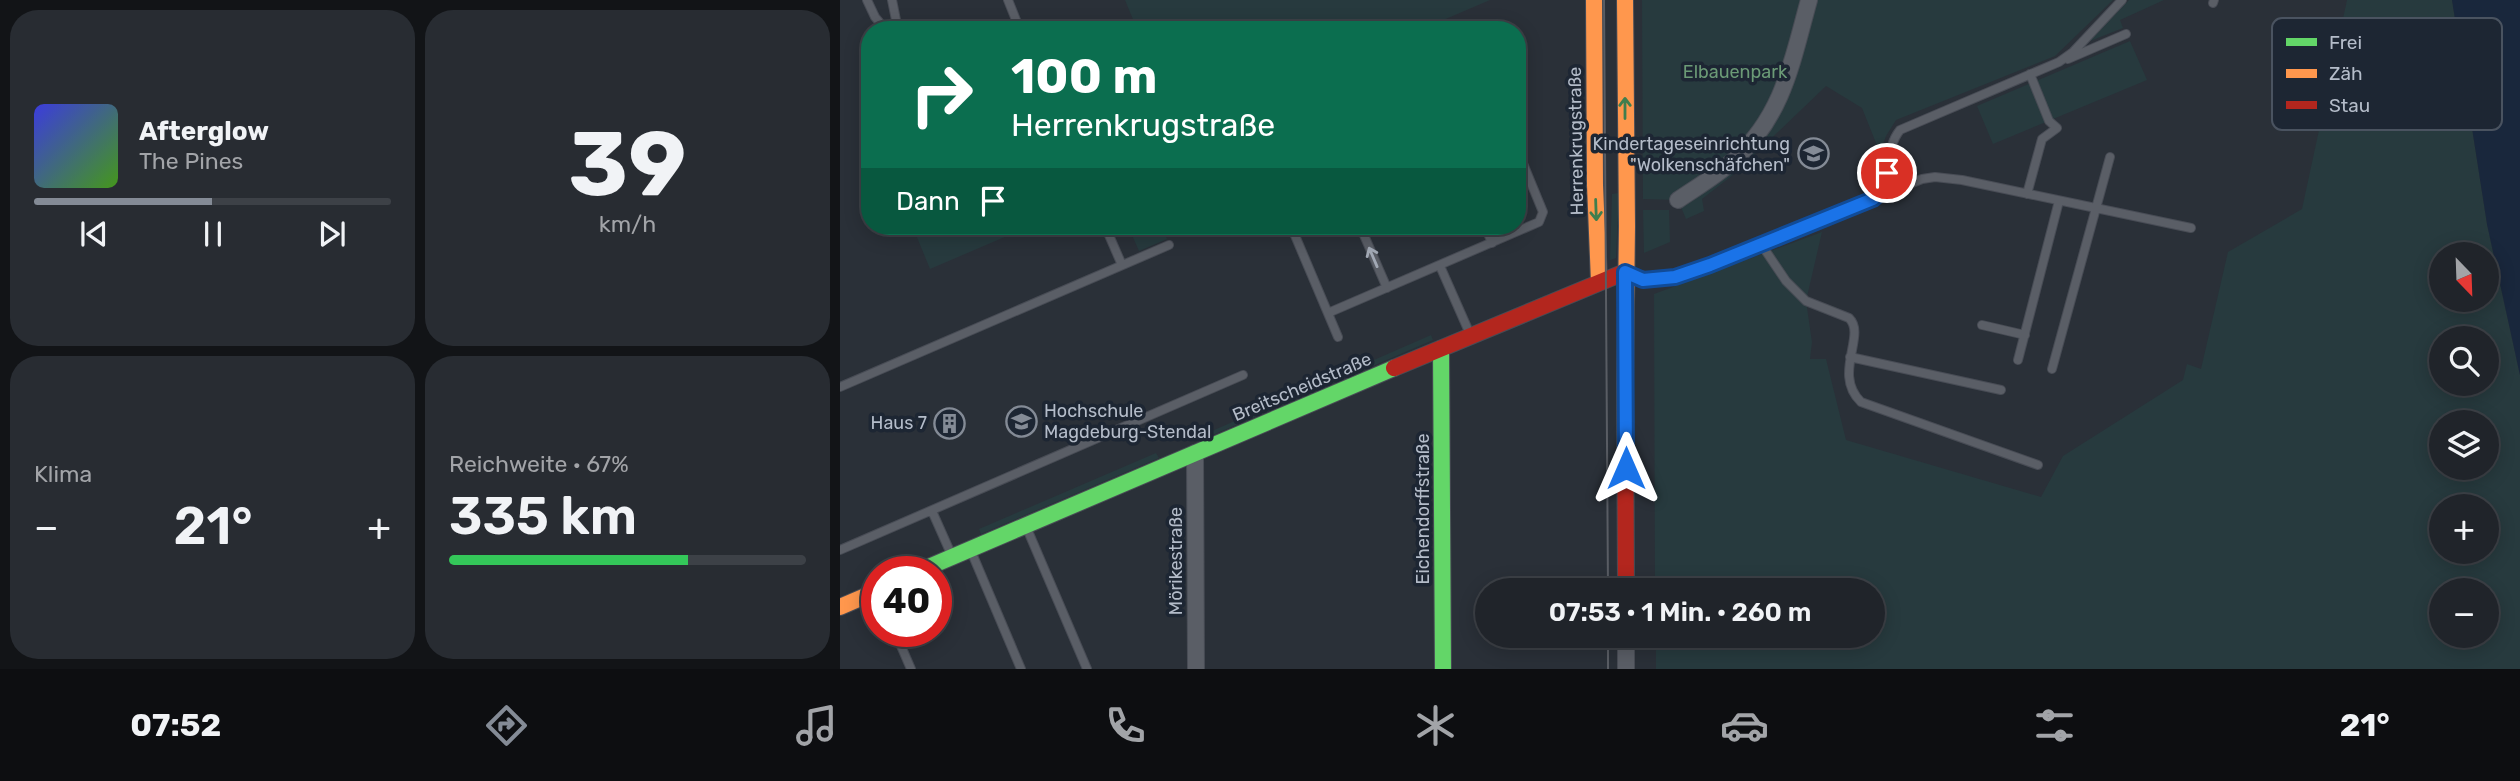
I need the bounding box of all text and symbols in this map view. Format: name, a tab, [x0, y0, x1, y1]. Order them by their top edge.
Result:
legend	[2272, 18, 2502, 130]
text: Frei	[2329, 31, 2362, 54]
text: 100 m	[1011, 47, 1157, 105]
icon: right	[896, 49, 987, 140]
park label: Elbauenpark	[1683, 61, 1788, 83]
text: Zäh	[2329, 62, 2362, 85]
street label: Herrenkrugstraße	[1564, 66, 1588, 216]
text: Stau	[2329, 94, 2370, 117]
one-way arrow	[1619, 97, 1632, 120]
text: Herrenkrugstraße	[1011, 106, 1275, 144]
text: 39	[568, 110, 687, 218]
text: Afterglow	[139, 116, 269, 147]
place label: Kindertageseinrichtung "Wolkenschäfchen"	[1592, 133, 1790, 176]
school or university icon: Kindertageseinrichtung "Wolkenschäfchen"	[1796, 137, 1830, 171]
pin	[1857, 143, 1917, 203]
text: The Pines	[139, 147, 243, 175]
icon: arrive	[1868, 154, 1906, 192]
icon: arrive	[974, 182, 1012, 220]
text: Dann	[896, 186, 960, 217]
one-way arrow	[1590, 198, 1603, 221]
text: km/h	[599, 210, 656, 238]
icon: previous	[75, 215, 113, 253]
icon: pause	[194, 215, 232, 253]
icon: next	[313, 215, 351, 253]
north arrow	[2429, 242, 2499, 312]
map controls	[2429, 242, 2499, 648]
one-way arrow	[1366, 247, 1379, 268]
button: search	[2429, 326, 2499, 396]
street label: Breitscheidstraße	[1229, 348, 1375, 426]
place label: Hochschule Magdeburg-Stendal	[1044, 400, 1211, 443]
school or university icon: Hochschule Magdeburg-Stendal	[1004, 404, 1038, 438]
building icon: Haus 7	[933, 406, 967, 440]
button: layers	[2429, 410, 2499, 480]
place label: Haus 7	[871, 412, 927, 434]
position arrow	[1589, 431, 1663, 505]
street label: Eichendorffstraße	[1412, 434, 1434, 584]
text: Reichweite · 67%	[449, 450, 629, 478]
text: Klima	[34, 460, 92, 488]
text: 335 km	[449, 485, 637, 547]
button: +	[2429, 494, 2499, 564]
text: 21°	[174, 495, 252, 557]
text: −	[34, 504, 59, 550]
text: +	[367, 504, 391, 550]
street label: Mörikestraße	[1165, 507, 1187, 615]
speed limit sign: 40	[861, 556, 952, 647]
button: −	[2429, 578, 2499, 648]
text: 07:53 · 1 Min. · 260 m	[1549, 597, 1811, 628]
icon: directions	[482, 701, 531, 750]
icon: music	[792, 701, 841, 750]
icon: phone	[1101, 701, 1150, 750]
icon: climate	[1411, 701, 1460, 750]
icon: car	[1720, 701, 1769, 750]
icon: filters	[2030, 701, 2079, 750]
text: 07:52	[130, 706, 221, 744]
text: 21°	[2340, 706, 2390, 744]

